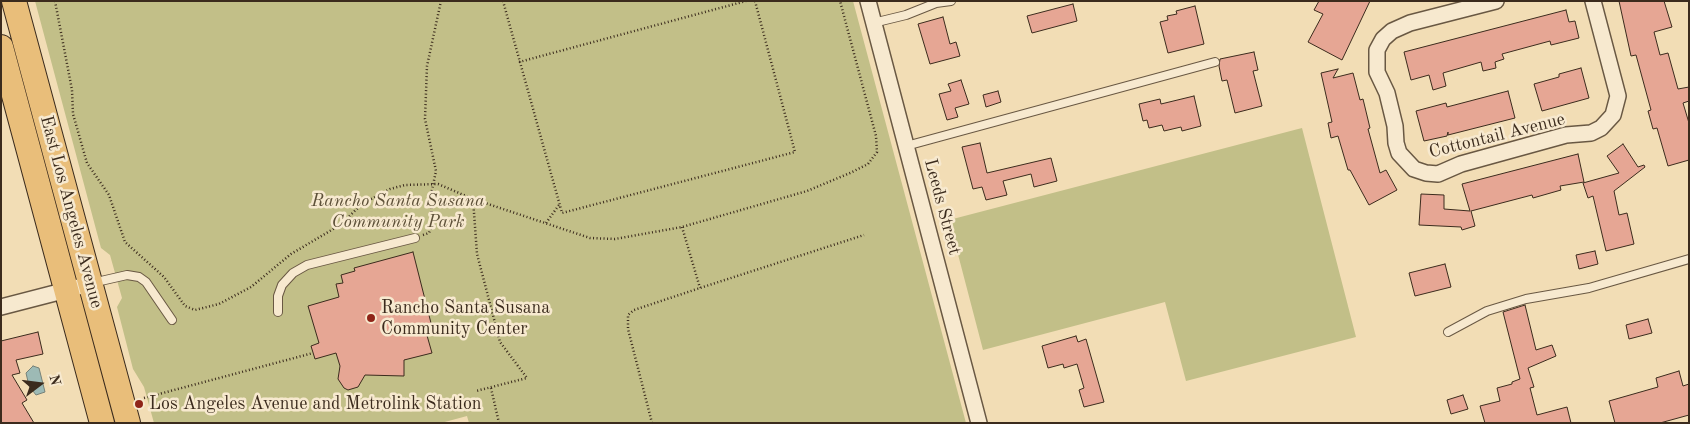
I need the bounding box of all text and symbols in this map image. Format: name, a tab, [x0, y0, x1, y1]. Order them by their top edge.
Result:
street label: Cottontail Avenue	[1427, 109, 1567, 163]
street label: East Los Angeles Avenue	[35, 113, 107, 311]
street label: Leeds Street	[919, 157, 965, 257]
park label: Rancho Santa Susana Community Park	[311, 190, 485, 232]
place label: Rancho Santa Susana Community Center	[381, 297, 550, 340]
marker: Rancho Santa Susana Community Center	[365, 312, 377, 324]
north arrow	[15, 359, 65, 409]
text: N	[46, 373, 63, 387]
place label: Los Angeles Avenue and Metrolink Station	[149, 393, 482, 415]
marker: Los Angeles Avenue and Metrolink Station	[133, 398, 145, 410]

